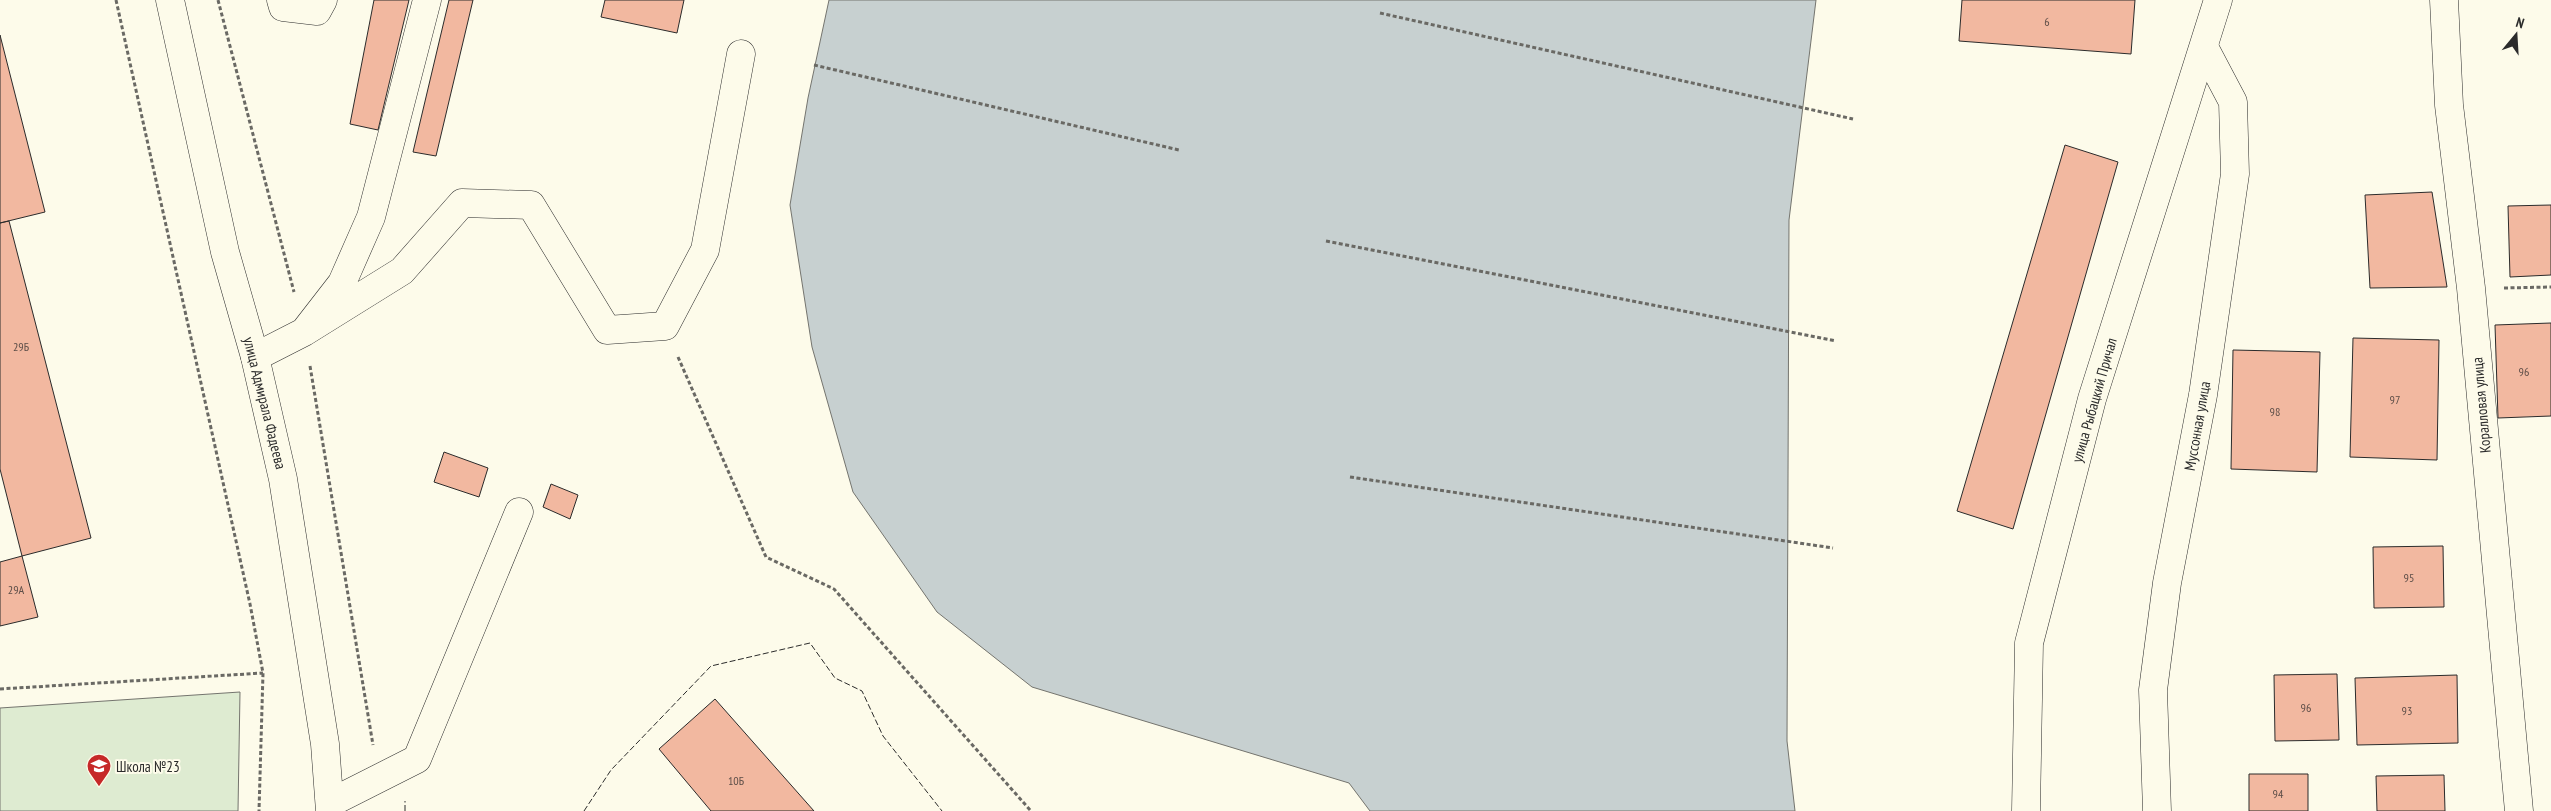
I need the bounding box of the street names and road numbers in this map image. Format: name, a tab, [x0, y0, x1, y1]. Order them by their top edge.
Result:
street label: улица Адмирала Фадеева	[239, 335, 291, 471]
street label: улица Рыбацкий Причал	[2067, 336, 2121, 464]
street label: Коралловая улица	[2467, 356, 2495, 454]
street label: Муссонная улица	[2180, 380, 2214, 472]

